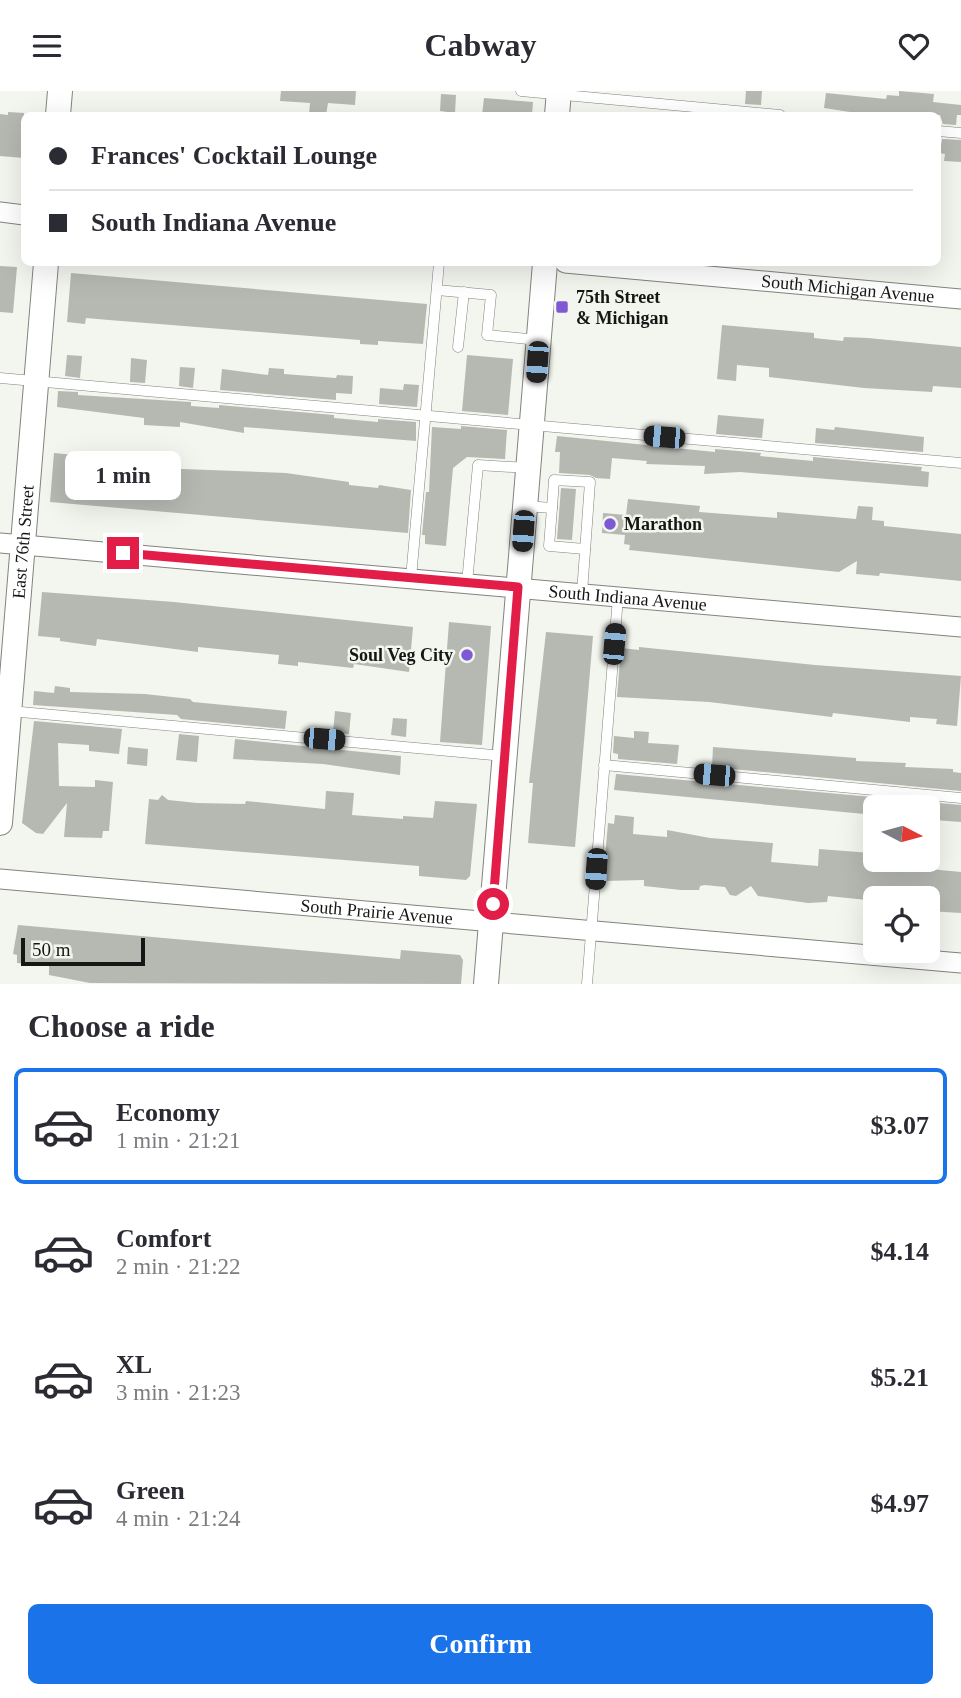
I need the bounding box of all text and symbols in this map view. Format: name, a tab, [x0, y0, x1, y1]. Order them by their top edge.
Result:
icon: menu	[28, 27, 66, 65]
text: Cabway	[424, 27, 537, 63]
icon: heart	[895, 27, 933, 65]
text: Frances' Cocktail Lounge	[91, 141, 377, 170]
text: South Indiana Avenue	[91, 208, 336, 237]
street label: South Michigan Avenue	[760, 271, 935, 307]
place label: 75th Street & Michigan	[576, 287, 669, 328]
marker: 75th Street & Michigan	[554, 299, 570, 315]
car	[526, 340, 549, 384]
car	[643, 425, 686, 449]
callout: 1 min	[65, 451, 181, 501]
text: 1 min	[95, 463, 151, 488]
street label: East 76th Street	[8, 484, 38, 600]
car	[512, 509, 535, 553]
place label: Marathon	[624, 514, 702, 534]
marker: Marathon	[602, 516, 618, 532]
route end	[107, 537, 139, 569]
street label: South Indiana Avenue	[548, 581, 708, 615]
car	[602, 622, 627, 666]
place label: Soul Veg City	[349, 645, 453, 665]
marker: Soul Veg City	[459, 647, 475, 663]
car	[303, 727, 346, 751]
car	[693, 763, 736, 787]
north arrow	[863, 795, 940, 871]
map controls	[863, 795, 940, 963]
car	[585, 847, 608, 891]
button: locate	[863, 886, 940, 963]
route start	[477, 888, 509, 920]
street label: South Prairie Avenue	[300, 895, 454, 929]
scale bar	[21, 935, 145, 967]
text: 50 m	[32, 939, 71, 960]
text: Choose a ride	[28, 1008, 215, 1044]
icon: car	[32, 1095, 95, 1158]
text: Economy	[116, 1098, 220, 1127]
text: $3.07	[871, 1111, 929, 1140]
text: 1 min · 21:21	[116, 1128, 241, 1153]
icon: car	[32, 1221, 95, 1284]
text: Comfort	[116, 1224, 211, 1253]
text: $4.14	[871, 1237, 929, 1266]
text: 2 min · 21:22	[116, 1254, 241, 1279]
icon: car	[32, 1347, 95, 1410]
text: XL	[116, 1350, 152, 1379]
text: $5.21	[871, 1363, 929, 1392]
text: 3 min · 21:23	[116, 1380, 241, 1405]
icon: car	[32, 1473, 95, 1536]
text: Green	[116, 1476, 185, 1505]
text: $4.97	[871, 1489, 929, 1518]
text: 4 min · 21:24	[116, 1506, 241, 1531]
button: Confirm	[28, 1604, 933, 1684]

